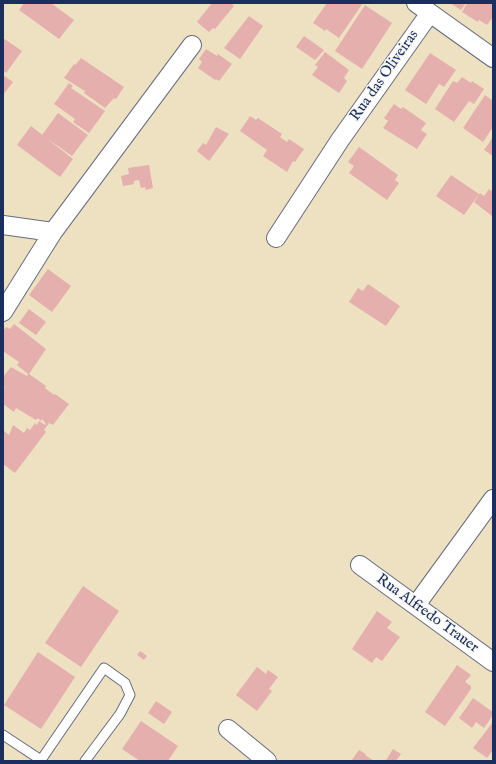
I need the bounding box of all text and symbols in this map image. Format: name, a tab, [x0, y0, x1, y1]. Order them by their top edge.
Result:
street label: Rua das Oliveiras	[347, 27, 423, 125]
street label: Rua Alfredo Trauer	[372, 571, 482, 657]

